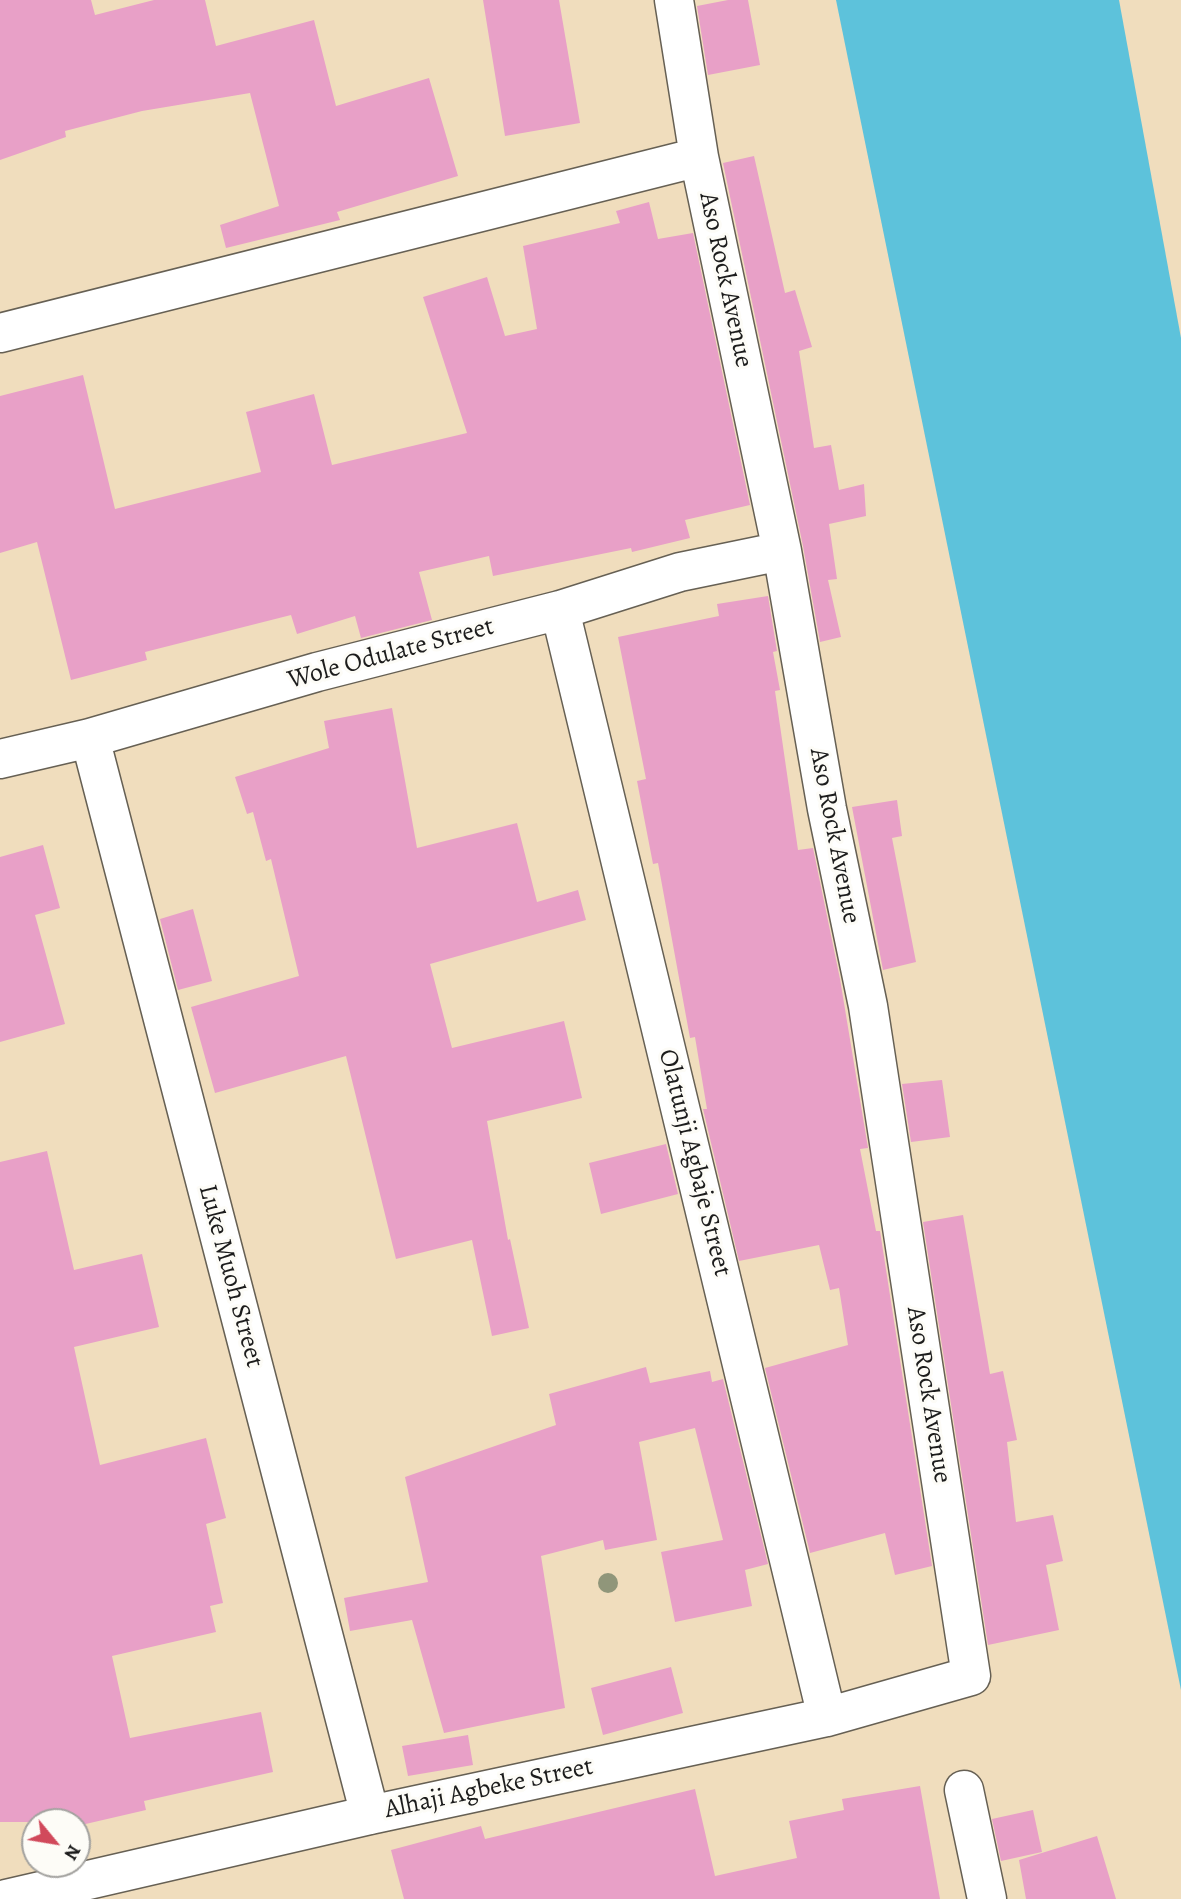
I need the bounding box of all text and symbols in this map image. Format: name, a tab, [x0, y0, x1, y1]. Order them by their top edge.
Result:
street label: Aso Rock Avenue	[691, 190, 759, 370]
street label: Wole Odulate Street	[284, 611, 498, 697]
street label: Aso Rock Avenue	[802, 746, 866, 926]
street label: Olatunji Agbaje Street	[651, 1046, 737, 1280]
street label: Luke Muoh Street	[191, 1181, 269, 1371]
street label: Aso Rock Avenue	[899, 1305, 957, 1485]
street label: Alhaji Agbeke Street	[382, 1752, 596, 1826]
north arrow	[21, 1808, 91, 1878]
text: N	[58, 1840, 87, 1865]

